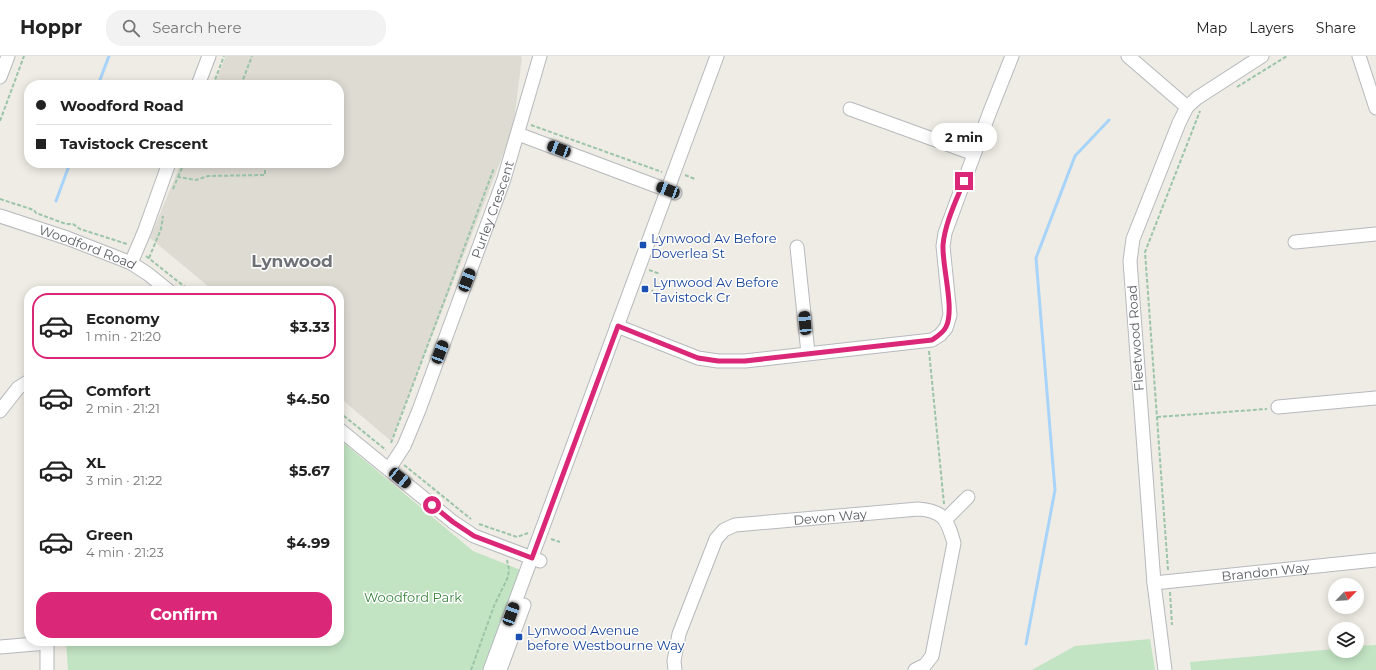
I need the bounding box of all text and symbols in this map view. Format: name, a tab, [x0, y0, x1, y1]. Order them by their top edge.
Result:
search box	[106, 10, 386, 46]
text: Hoppr	[20, 16, 82, 39]
icon: search	[120, 17, 142, 39]
text: Search here	[152, 18, 241, 37]
text: Map	[1196, 19, 1227, 37]
text: Layers	[1249, 19, 1294, 37]
text: Share	[1316, 19, 1356, 37]
text: Woodford Road	[60, 96, 184, 115]
callout: 2 min	[931, 123, 997, 151]
text: 2 min	[945, 129, 983, 145]
text: Tavistock Crescent	[60, 134, 208, 153]
car	[546, 139, 572, 159]
street label: Purley Crescent	[468, 159, 517, 261]
route end	[955, 172, 973, 190]
car	[655, 180, 681, 200]
street label: Woodford Road	[37, 221, 140, 272]
place label: Lynwood Av Before Doverlea St	[651, 230, 777, 261]
marker: Lynwood Av Before Doverlea St	[638, 240, 648, 250]
district label: Lynwood	[251, 251, 333, 271]
car	[457, 267, 477, 293]
place label: Lynwood Av Before Tavistock Cr	[653, 274, 779, 305]
marker: Lynwood Av Before Tavistock Cr	[640, 284, 650, 294]
street label: Fleetwood Road	[1123, 284, 1147, 392]
icon: car	[38, 308, 74, 344]
text: Economy	[86, 309, 159, 328]
car	[798, 311, 812, 335]
text: $3.33	[290, 317, 330, 336]
text: 1 min · 21:20	[86, 328, 161, 344]
car	[430, 339, 450, 365]
icon: car	[38, 380, 74, 416]
text: Comfort	[86, 381, 151, 400]
text: $4.50	[287, 389, 330, 408]
text: 2 min · 21:21	[86, 400, 160, 416]
icon: car	[38, 452, 74, 488]
text: XL	[86, 453, 105, 472]
text: $5.67	[289, 461, 330, 480]
car	[387, 466, 413, 490]
text: 3 min · 21:22	[86, 472, 163, 488]
route start	[423, 496, 441, 514]
street label: Devon Way	[793, 505, 869, 528]
icon: car	[38, 524, 74, 560]
text: Green	[86, 525, 133, 544]
text: $4.99	[287, 533, 330, 552]
text: 4 min · 21:23	[86, 544, 164, 560]
street label: Brandon Way	[1221, 559, 1311, 584]
north arrow	[1328, 578, 1364, 614]
map controls	[1328, 578, 1364, 658]
park label: Woodford Park	[364, 589, 462, 605]
button: Confirm	[36, 592, 332, 638]
car	[501, 601, 521, 627]
place label: Lynwood Avenue before Westbourne Way	[527, 622, 686, 653]
button: layers	[1328, 622, 1364, 658]
marker: Lynwood Avenue before Westbourne Way	[514, 632, 524, 642]

